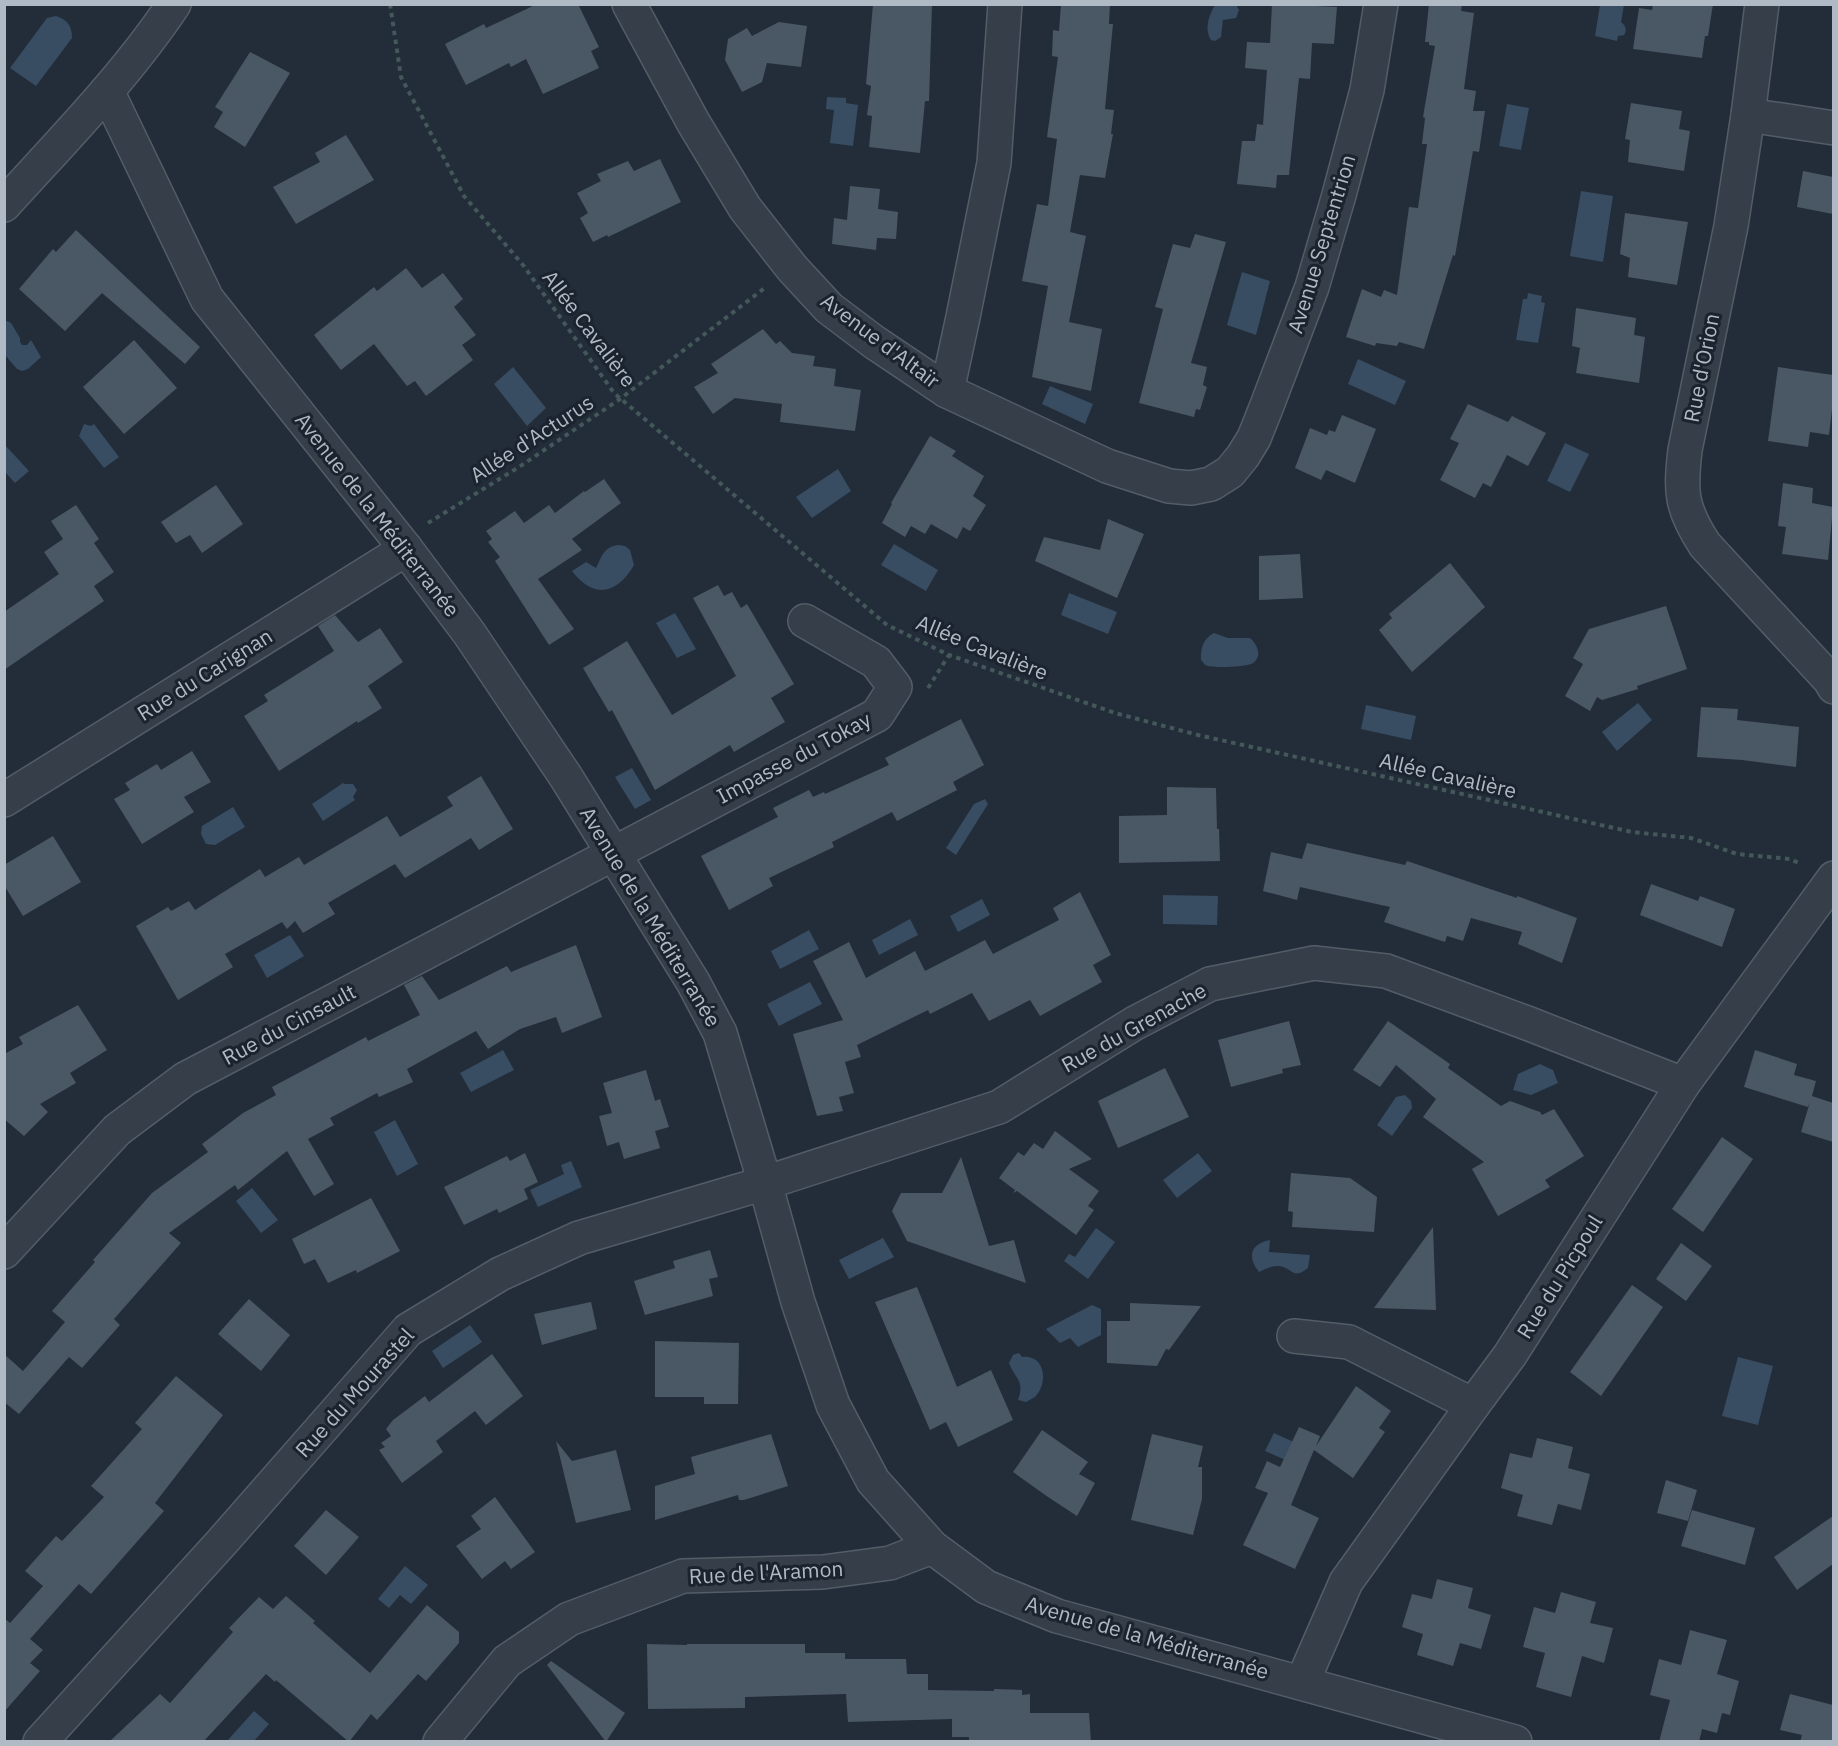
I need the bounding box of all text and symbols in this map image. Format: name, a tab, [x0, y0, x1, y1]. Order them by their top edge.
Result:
street label: Avenue Septentrion	[1281, 151, 1362, 337]
street label: Allée Cavalière	[537, 264, 643, 393]
street label: Avenue d'Altaïr	[816, 286, 946, 394]
street label: Rue d'Orion	[1677, 311, 1725, 425]
street label: Allée d'Acturus	[464, 388, 599, 489]
street label: Avenue de la Méditerranée	[289, 406, 466, 622]
street label: Allée Cavalière	[912, 608, 1052, 686]
street label: Rue du Carignan	[132, 621, 277, 727]
street label: Impasse du Tokay	[711, 704, 876, 810]
street label: Allée Cavalière	[1377, 746, 1520, 804]
street label: Avenue de la Méditerranée	[574, 801, 728, 1032]
street label: Rue du Grenache	[1056, 976, 1211, 1079]
street label: Rue du Cinsault	[217, 977, 360, 1071]
street label: Rue du Picpoul	[1510, 1209, 1609, 1344]
street label: Rue du Mourastel	[289, 1321, 420, 1463]
street label: Rue de l'Aramon	[688, 1554, 844, 1590]
street label: Avenue de la Méditerranée	[1022, 1589, 1272, 1685]

